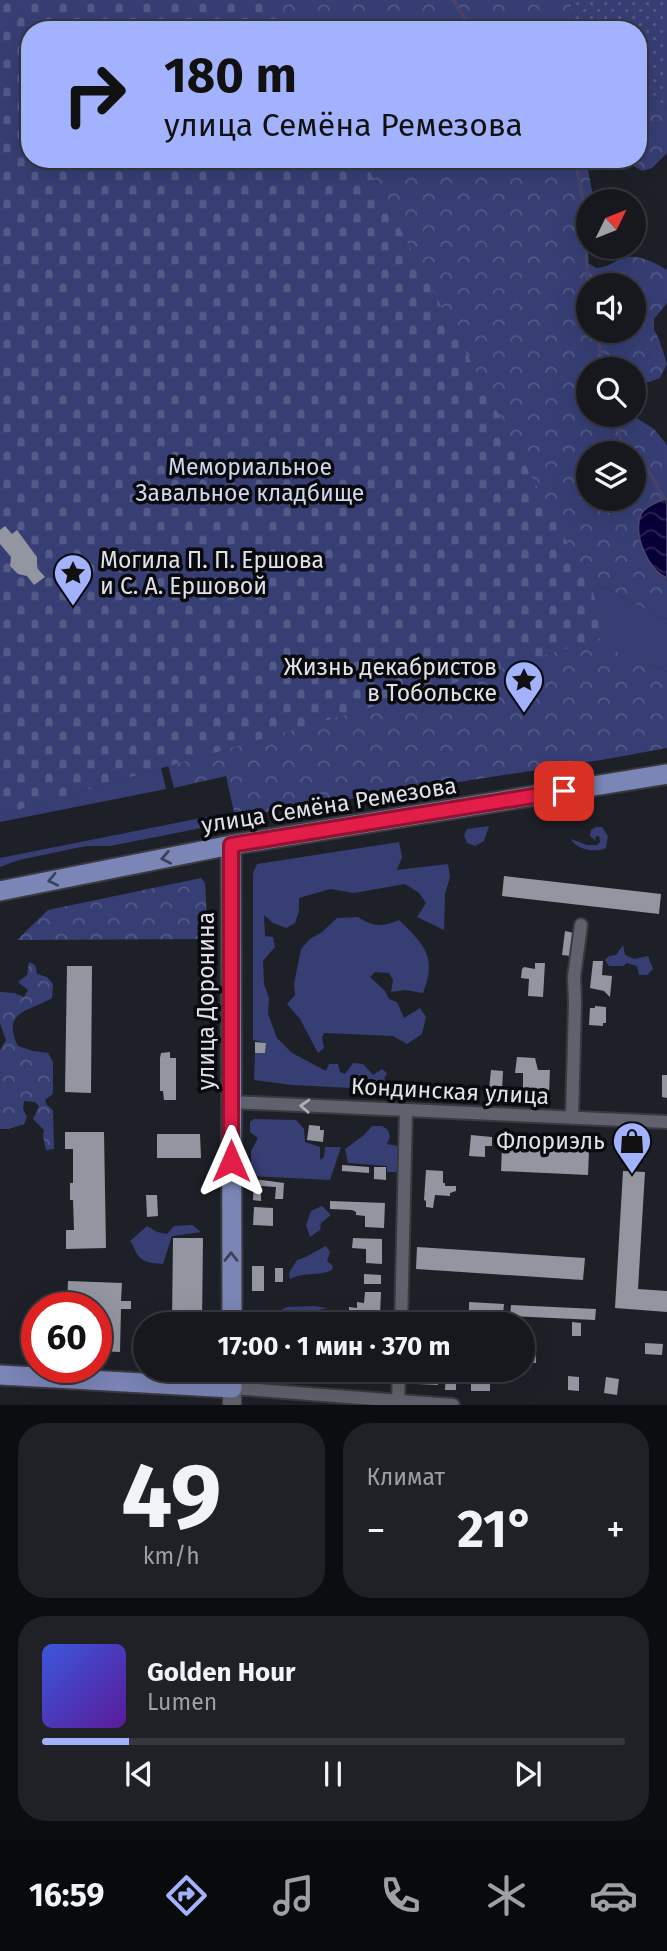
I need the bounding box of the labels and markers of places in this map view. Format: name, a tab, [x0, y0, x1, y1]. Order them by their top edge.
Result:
place label: Могила П. П. Ершова и С. А. Ершовой	[100, 546, 324, 600]
place icon: Могила П. П. Ершова и С. А. Ершовой	[52, 552, 94, 607]
place label: Жизнь декабристов в Тобольске	[284, 653, 497, 707]
place icon: Жизнь декабристов в Тобольске	[503, 659, 545, 714]
pin	[534, 761, 594, 821]
shop icon: Флориэль	[611, 1120, 653, 1175]
place label: Флориэль	[496, 1127, 605, 1155]

